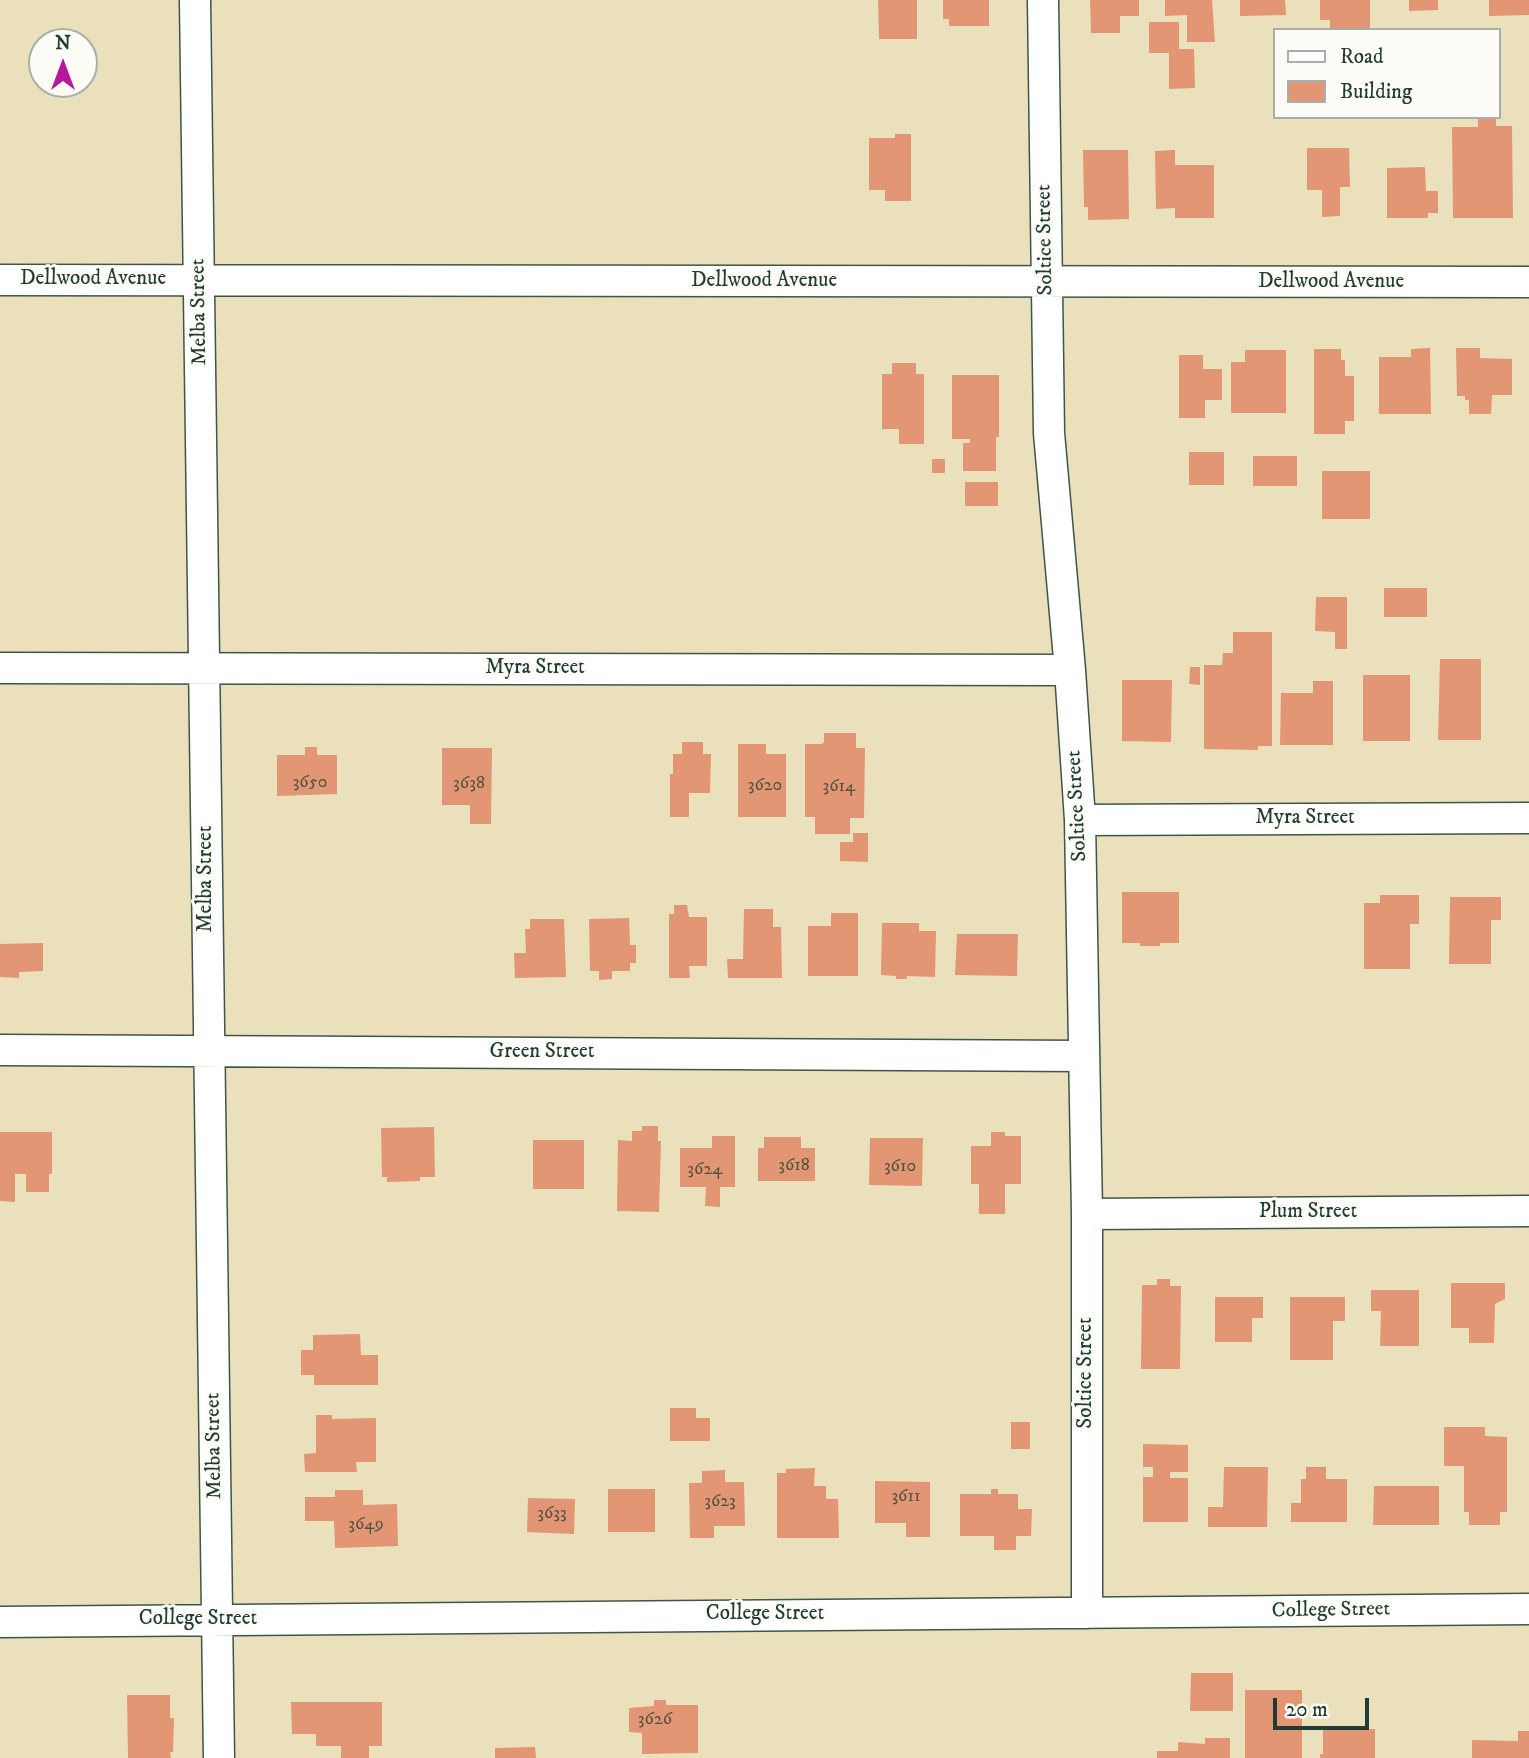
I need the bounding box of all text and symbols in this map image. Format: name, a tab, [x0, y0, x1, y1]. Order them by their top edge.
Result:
north arrow	[28, 28, 98, 98]
legend	[1274, 28, 1501, 119]
text: N	[55, 32, 71, 55]
text: Road	[1340, 44, 1384, 70]
text: Building	[1340, 79, 1412, 105]
street label: Soltice Street	[1032, 184, 1060, 296]
street label: Melba Street	[186, 258, 214, 366]
street label: Dellwood Avenue	[20, 267, 166, 293]
street label: Dellwood Avenue	[691, 269, 837, 295]
street label: Dellwood Avenue	[1258, 270, 1404, 296]
street label: Myra Street	[485, 656, 585, 682]
street label: Soltice Street	[1063, 750, 1093, 862]
house number: 3650	[293, 772, 327, 794]
house number: 3638	[453, 773, 485, 795]
house number: 3620	[748, 775, 782, 797]
house number: 3614	[823, 776, 855, 798]
street label: Myra Street	[1255, 806, 1355, 832]
street label: Melba Street	[194, 826, 220, 932]
street label: Green Street	[489, 1040, 595, 1066]
house number: 3618	[778, 1155, 810, 1177]
house number: 3610	[884, 1156, 916, 1178]
house number: 3624	[687, 1159, 723, 1181]
street label: Plum Street	[1259, 1200, 1357, 1226]
street label: Soltice Street	[1074, 1317, 1100, 1429]
street label: Melba Street	[201, 1392, 229, 1500]
house number: 3611	[891, 1486, 921, 1508]
house number: 3623	[704, 1491, 736, 1513]
house number: 3633	[537, 1503, 567, 1525]
house number: 3649	[348, 1514, 384, 1536]
street label: College Street	[1272, 1597, 1390, 1625]
street label: College Street	[706, 1602, 824, 1628]
street label: College Street	[139, 1607, 257, 1633]
scale bar	[1277, 1684, 1373, 1728]
text: 20 m	[1286, 1697, 1328, 1723]
house number: 3626	[638, 1709, 672, 1731]

